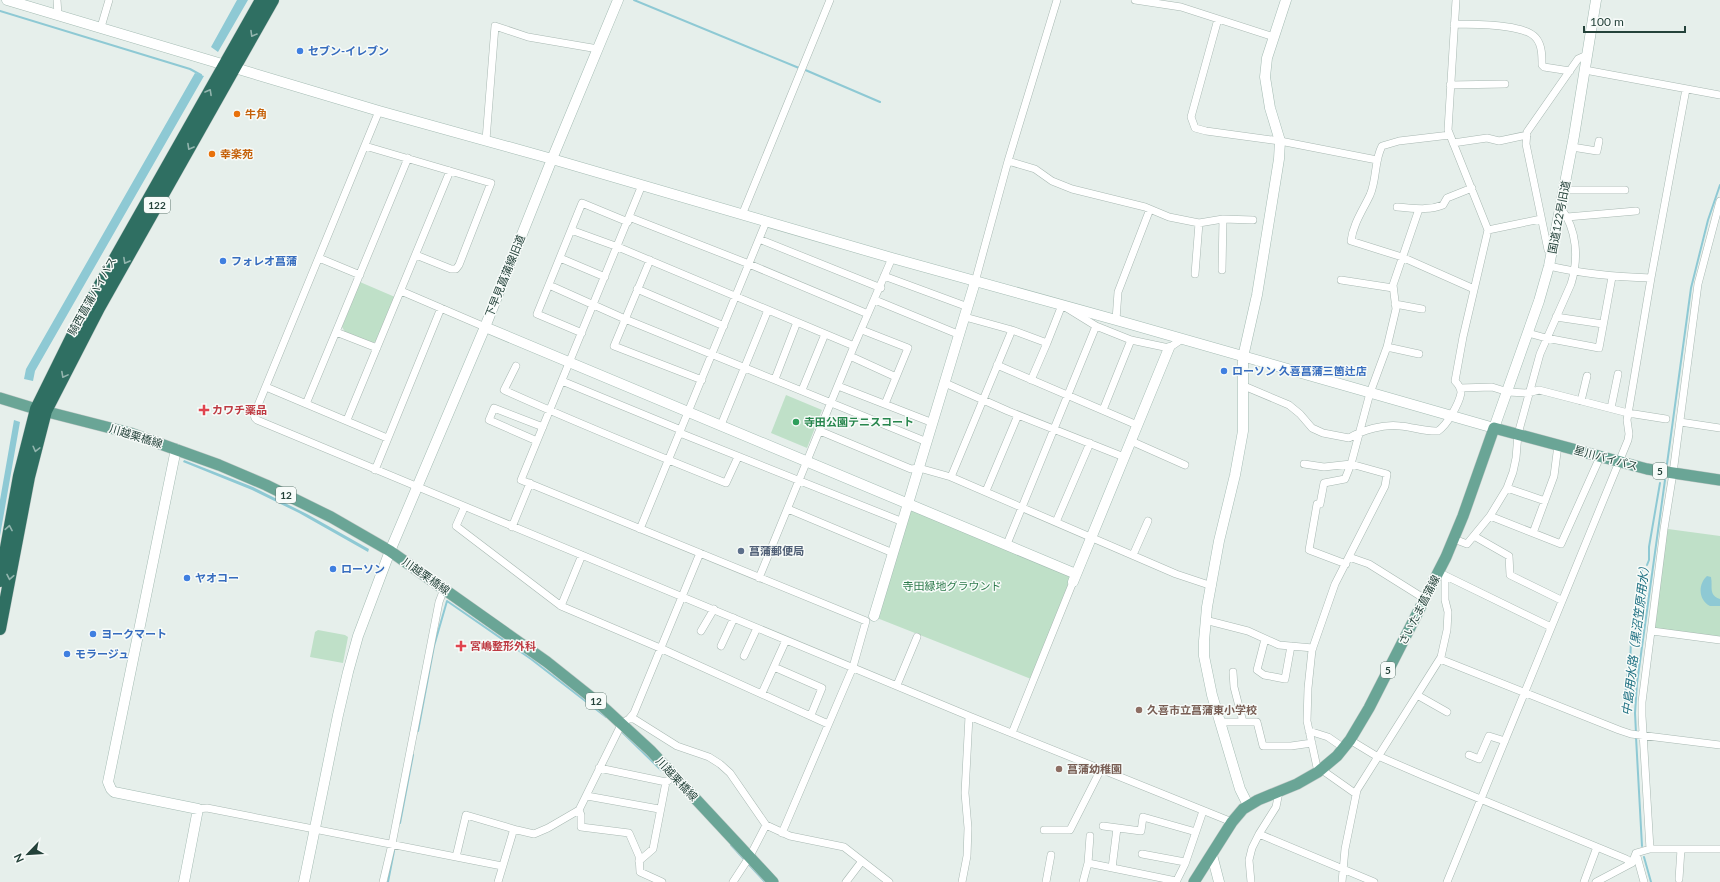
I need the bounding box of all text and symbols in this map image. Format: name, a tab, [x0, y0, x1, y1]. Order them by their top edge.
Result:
scale bar	[1584, 8, 1685, 34]
text: 100 m	[1590, 14, 1624, 29]
one-way arrow	[251, 30, 258, 37]
place label: セブン-イレブン	[308, 44, 389, 57]
marker: セブン-イレブン	[295, 46, 305, 56]
one-way arrow	[204, 89, 211, 97]
place label: 牛角	[245, 107, 267, 120]
marker: 牛角	[232, 109, 242, 119]
one-way arrow	[187, 143, 194, 150]
place label: 幸楽苑	[220, 147, 253, 160]
marker: 幸楽苑	[207, 149, 217, 159]
street label: 国道122号旧道	[1545, 179, 1572, 255]
road number: 122	[144, 197, 170, 213]
street label: 下早見菖蒲線旧道	[482, 233, 527, 319]
street label: 騎西菖蒲バイパス	[65, 254, 119, 337]
place label: フォレオ菖蒲	[231, 254, 297, 267]
one-way arrow	[123, 256, 130, 264]
marker: フォレオ菖蒲	[218, 256, 228, 266]
place label: ローソン 久喜菖蒲三箇辻店	[1232, 364, 1367, 377]
marker: ローソン 久喜菖蒲三箇辻店	[1219, 366, 1229, 376]
one-way arrow	[61, 371, 69, 378]
place label: カワチ薬品	[212, 403, 267, 416]
marker: カワチ薬品	[199, 405, 209, 415]
place label: 寺田公園テニスコート	[804, 415, 914, 428]
marker: 寺田公園テニスコート	[791, 417, 801, 427]
street label: 川越栗橋線	[108, 421, 164, 450]
street label: 星川バイパス	[1573, 443, 1640, 472]
one-way arrow	[32, 445, 41, 452]
road number: 5	[1653, 463, 1667, 479]
road number: 12	[276, 487, 296, 503]
one-way arrow	[5, 525, 13, 531]
place label: 菖蒲郵便局	[749, 544, 804, 557]
marker: 菖蒲郵便局	[736, 546, 746, 556]
street label: 川越栗橋線	[400, 554, 453, 597]
water label: 中島用水路（黒沼笠原用水）	[1619, 560, 1652, 716]
place label: ローソン	[341, 562, 385, 575]
marker: ローソン	[328, 564, 338, 574]
place label: ヤオコー	[195, 571, 239, 584]
marker: ヤオコー	[182, 573, 192, 583]
street label: さいたま菖蒲線	[1395, 573, 1442, 647]
one-way arrow	[6, 574, 15, 580]
park label: 寺田緑地グラウンド	[903, 579, 1002, 592]
place label: ヨークマート	[101, 627, 167, 640]
marker: ヨークマート	[88, 629, 98, 639]
place label: 宮嶋整形外科	[470, 639, 536, 652]
marker: 宮嶋整形外科	[455, 640, 467, 652]
place label: モラージュ	[75, 647, 129, 660]
marker: モラージュ	[62, 649, 72, 659]
road number: 5	[1381, 662, 1395, 678]
road number: 12	[586, 693, 606, 709]
place label: 久喜市立菖蒲東小学校	[1147, 703, 1257, 716]
marker: 久喜市立菖蒲東小学校	[1134, 705, 1144, 715]
street label: 川越栗橋線	[654, 754, 701, 803]
place label: 菖蒲幼稚園	[1067, 762, 1122, 775]
marker: 菖蒲幼稚園	[1054, 764, 1064, 774]
north arrow	[8, 834, 48, 874]
text: N	[11, 852, 26, 865]

